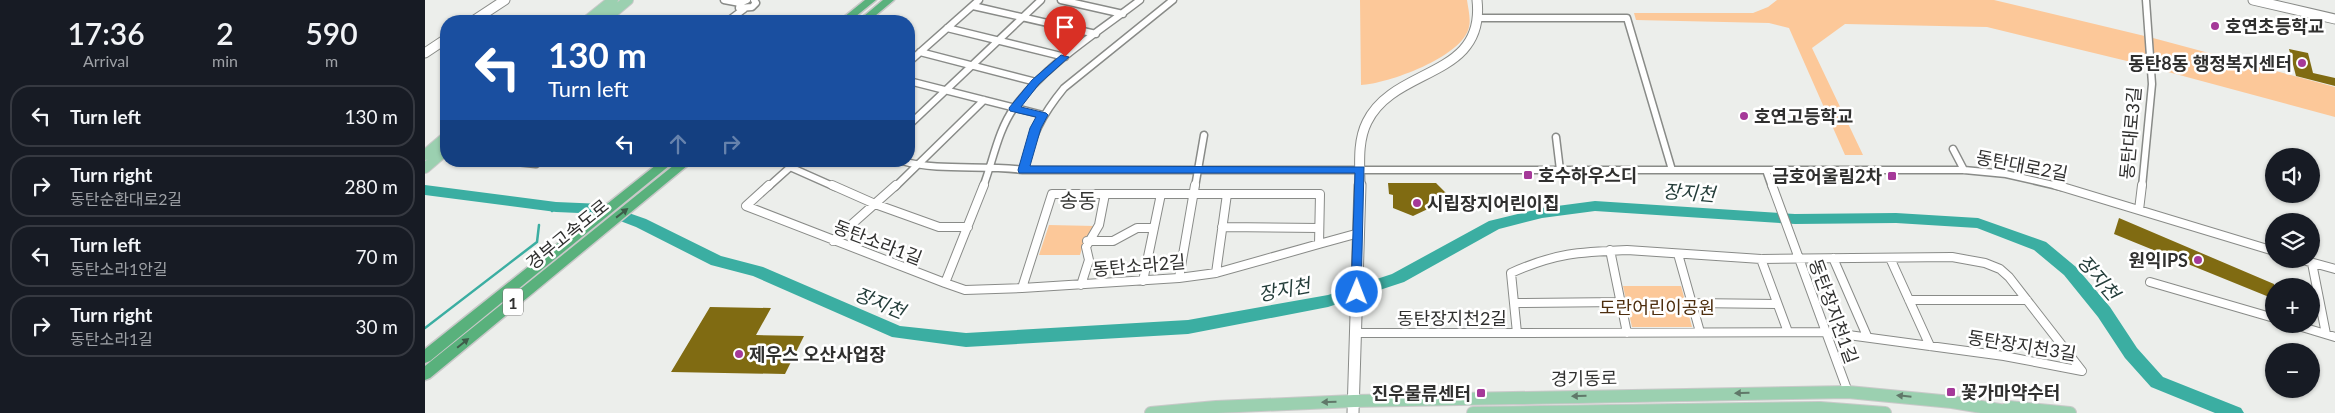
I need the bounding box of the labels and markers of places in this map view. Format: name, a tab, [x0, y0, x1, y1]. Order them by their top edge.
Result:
pin	[1044, 6, 1086, 57]
place label: 호연초등학교	[2225, 15, 2324, 37]
marker: 호연초등학교	[2209, 20, 2221, 32]
place label: 동탄8동 행정복지센터	[2128, 52, 2292, 74]
marker: 동탄8동 행정복지센터	[2296, 57, 2308, 69]
place label: 호연고등학교	[1754, 105, 1853, 127]
marker: 호연고등학교	[1738, 110, 1750, 122]
place label: 호수하우스디	[1538, 164, 1637, 186]
place label: 금호어울림2차	[1772, 165, 1882, 187]
marker: 호수하우스디	[1522, 169, 1534, 181]
marker: 금호어울림2차	[1886, 170, 1898, 182]
place label: 시립장지어린이집	[1427, 192, 1559, 214]
marker: 시립장지어린이집	[1411, 197, 1423, 209]
place label: 원익IPS	[2129, 249, 2188, 271]
marker: 원익IPS	[2192, 254, 2204, 266]
place label: 제우스 오산사업장	[749, 343, 886, 365]
marker: 제우스 오산사업장	[733, 348, 745, 360]
place label: 꽃가마약수터	[1961, 381, 2060, 403]
place label: 진우물류센터	[1372, 382, 1471, 404]
marker: 꽃가마약수터	[1945, 386, 1957, 398]
marker: 진우물류센터	[1475, 387, 1487, 399]

